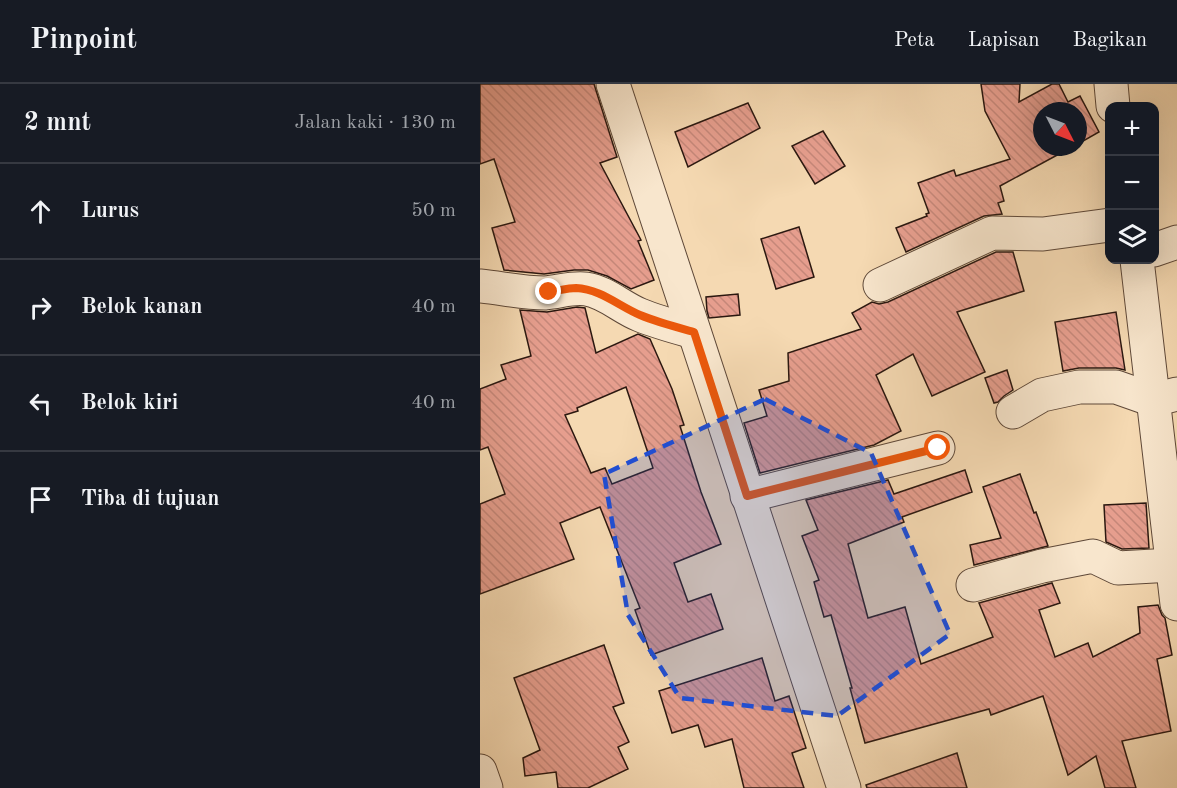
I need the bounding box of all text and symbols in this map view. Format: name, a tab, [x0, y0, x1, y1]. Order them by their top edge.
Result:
text: Pinpoint	[30, 27, 137, 55]
text: Peta	[894, 30, 935, 51]
text: Lapisan	[968, 30, 1039, 51]
text: Bagikan	[1072, 30, 1147, 51]
north arrow	[1033, 102, 1087, 156]
map controls	[1105, 102, 1159, 264]
button: +	[1105, 102, 1159, 156]
text: 2 mnt	[24, 110, 91, 136]
text: Jalan kaki · 130 m	[294, 113, 456, 133]
button: −	[1105, 156, 1159, 210]
icon: ahead	[24, 195, 57, 228]
text: Lurus	[81, 200, 139, 222]
text: 50 m	[411, 201, 456, 221]
button: layers	[1105, 210, 1159, 264]
route end	[535, 278, 561, 304]
icon: right	[24, 291, 57, 324]
text: Belok kanan	[81, 296, 203, 318]
text: 40 m	[411, 297, 456, 317]
icon: left	[24, 387, 57, 420]
text: Belok kiri	[81, 392, 178, 414]
text: 40 m	[411, 393, 456, 413]
route start	[924, 434, 950, 460]
icon: arrive	[24, 483, 57, 516]
text: Tiba di tujuan	[81, 488, 219, 510]

